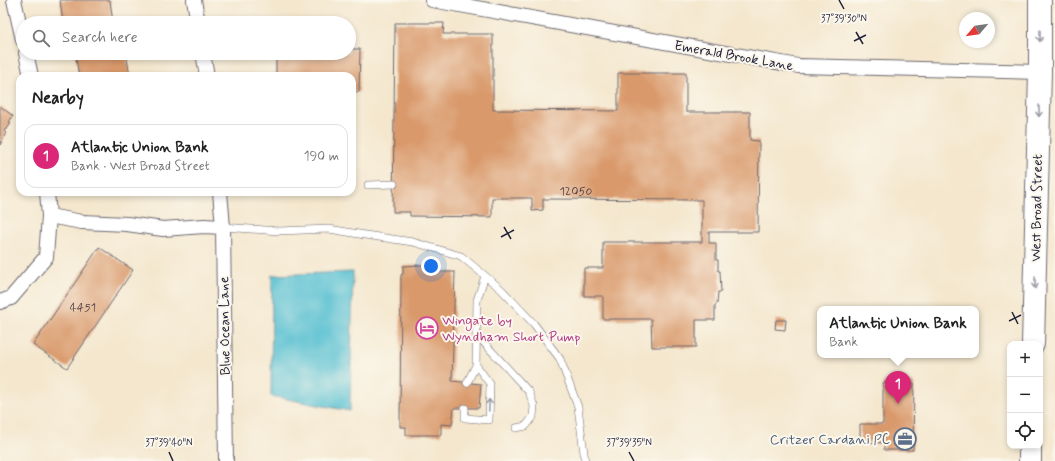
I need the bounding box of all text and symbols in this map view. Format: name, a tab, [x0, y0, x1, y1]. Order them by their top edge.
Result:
text: 37°39'30"N	[821, 12, 867, 26]
north arrow	[959, 12, 995, 48]
search box	[16, 16, 356, 60]
icon: search	[30, 27, 52, 49]
text: Search here	[62, 28, 138, 48]
one-way arrow	[1036, 29, 1044, 42]
street label: Emerald Brook Lane	[673, 37, 795, 75]
text: Nearby	[32, 87, 84, 109]
one-way arrow	[1035, 104, 1043, 117]
text: Atlantic Union Bank	[71, 138, 208, 158]
text: 1	[43, 148, 49, 165]
text: 190 m	[304, 148, 339, 165]
street label: West Broad Street	[1027, 154, 1047, 262]
text: Bank · West Broad Street	[71, 158, 210, 175]
house number: 12050	[560, 184, 593, 200]
your location	[421, 256, 441, 276]
street label: Blue Ocean Lane	[215, 276, 235, 376]
one-way arrow	[1031, 276, 1038, 289]
house number: 4451	[70, 300, 96, 316]
popup	[817, 306, 979, 358]
place label: Wingate by Wyndham Short Pump	[442, 312, 580, 346]
text: Atlantic Union Bank	[829, 314, 967, 334]
hotel icon: Wingate by Wyndham Short Pump	[414, 315, 440, 341]
text: Bank	[829, 334, 858, 351]
map controls	[1007, 341, 1043, 449]
button: +	[1007, 341, 1043, 377]
pin: 1	[885, 371, 911, 404]
button: −	[1007, 377, 1043, 413]
one-way arrow	[486, 399, 493, 412]
button: locate	[1007, 413, 1043, 449]
office icon: Critzer Cardani PC	[892, 426, 918, 452]
place label: Critzer Cardani PC	[770, 431, 890, 449]
text: 37°39'40"N	[145, 436, 193, 450]
text: 37°39'35"N	[606, 436, 652, 450]

